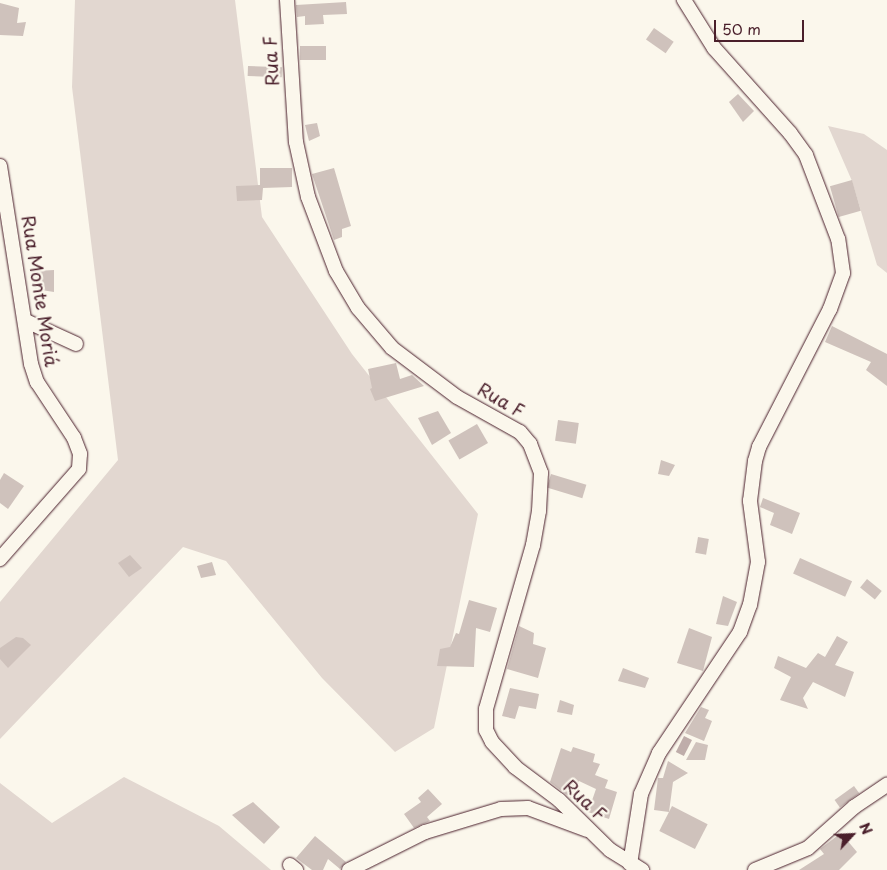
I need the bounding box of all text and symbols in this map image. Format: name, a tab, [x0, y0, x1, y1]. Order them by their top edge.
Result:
scale bar	[717, 10, 807, 42]
text: 50 m	[722, 17, 761, 40]
street label: Rua F	[259, 35, 283, 87]
street label: Rua Monte Moriá	[17, 214, 63, 368]
street label: Rua F	[474, 378, 528, 422]
street label: Rua F	[559, 775, 611, 825]
north arrow	[827, 810, 877, 860]
text: N	[854, 819, 878, 838]

